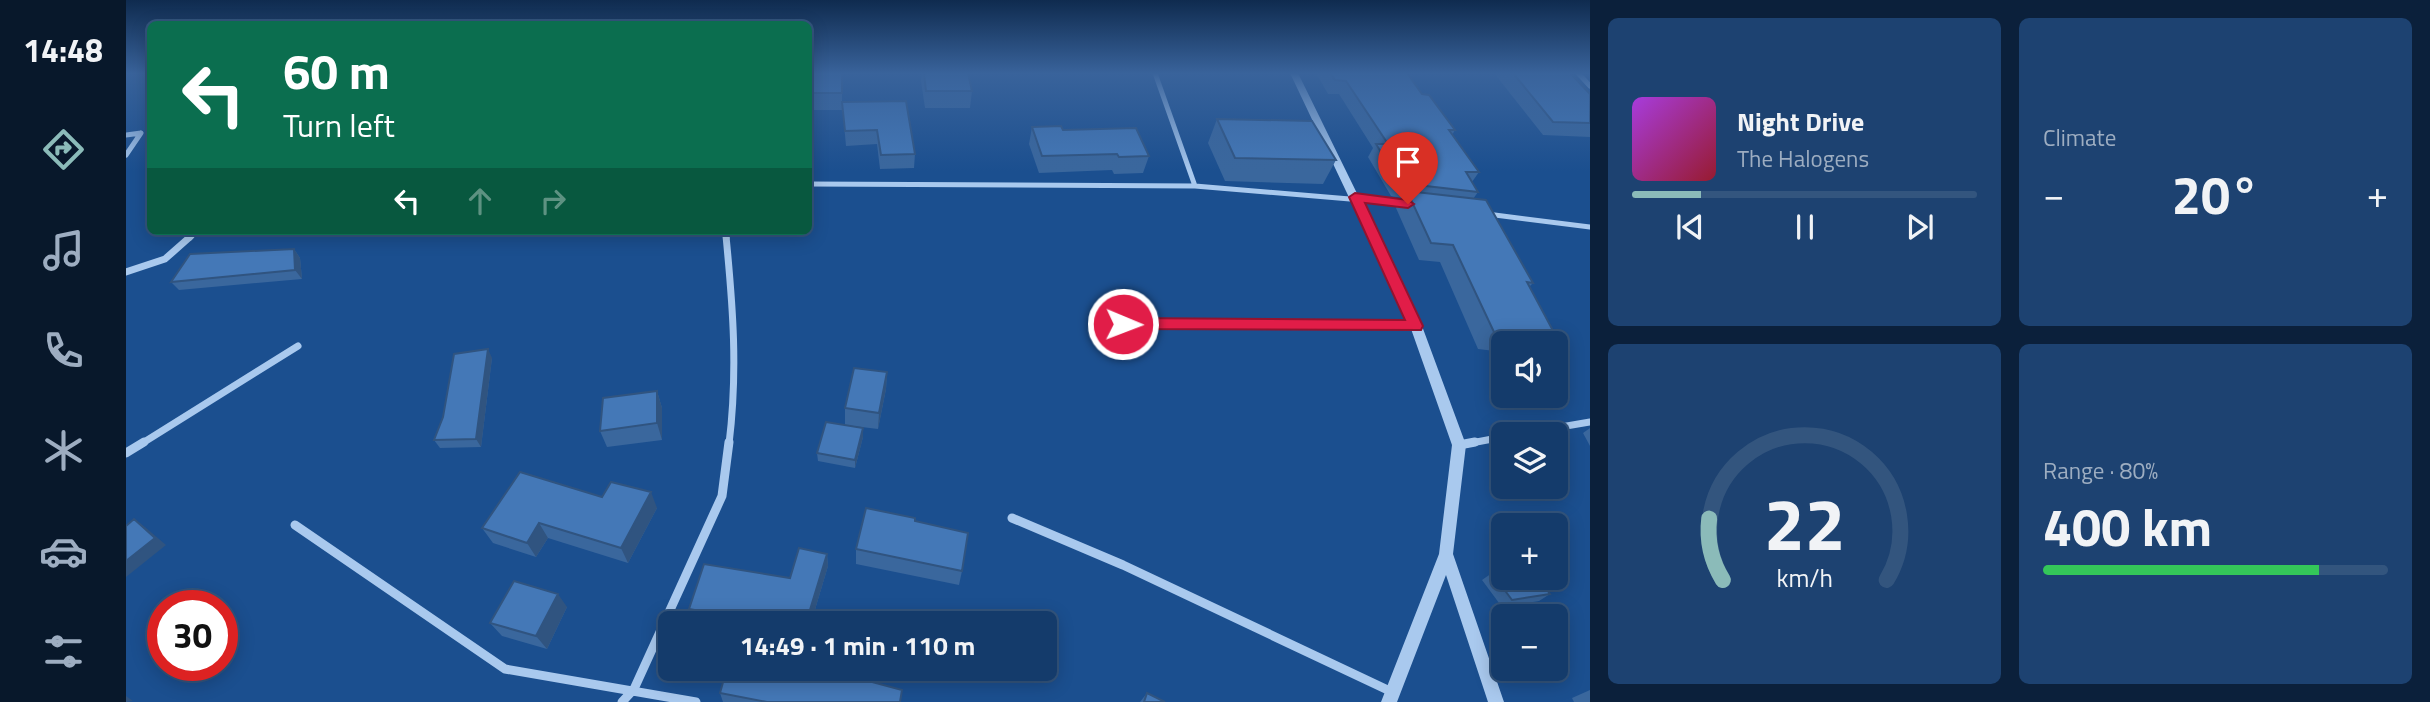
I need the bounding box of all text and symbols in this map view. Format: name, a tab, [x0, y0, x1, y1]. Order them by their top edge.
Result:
text: 14:48	[23, 26, 103, 74]
text: 60 m	[283, 33, 390, 108]
icon: left	[168, 49, 259, 140]
text: Turn left	[283, 101, 395, 149]
text: Night Drive	[1737, 102, 1864, 141]
text: Climate	[2043, 120, 2116, 155]
icon: directions	[39, 125, 88, 174]
pin	[1378, 132, 1438, 204]
text: The Halogens	[1737, 141, 1869, 176]
icon: arrive	[1389, 143, 1427, 181]
text: 20°	[2172, 155, 2259, 234]
text: −	[2043, 165, 2064, 223]
text: +	[2367, 165, 2388, 223]
icon: left	[388, 182, 426, 220]
icon: ahead	[461, 182, 499, 220]
icon: right	[534, 182, 572, 220]
icon: previous	[1671, 208, 1709, 246]
icon: pause	[1786, 208, 1824, 246]
icon: next	[1901, 208, 1939, 246]
icon: music	[39, 226, 88, 275]
position arrow	[1086, 287, 1160, 361]
icon: phone	[39, 326, 88, 375]
map controls	[1491, 331, 1568, 681]
button: sound	[1491, 331, 1568, 408]
button: layers	[1491, 422, 1568, 499]
icon: climate	[39, 426, 88, 475]
text: Range · 80%	[2043, 453, 2158, 488]
text: 22	[1764, 468, 1845, 578]
text: 400 km	[2043, 487, 2212, 566]
button: +	[1491, 513, 1568, 590]
icon: car	[39, 527, 88, 576]
text: km/h	[1776, 559, 1833, 597]
speed limit sign: 30	[147, 590, 238, 681]
button: −	[1491, 604, 1568, 681]
text: 14:49 · 1 min · 110 m	[740, 626, 975, 665]
icon: filters	[39, 627, 88, 676]

